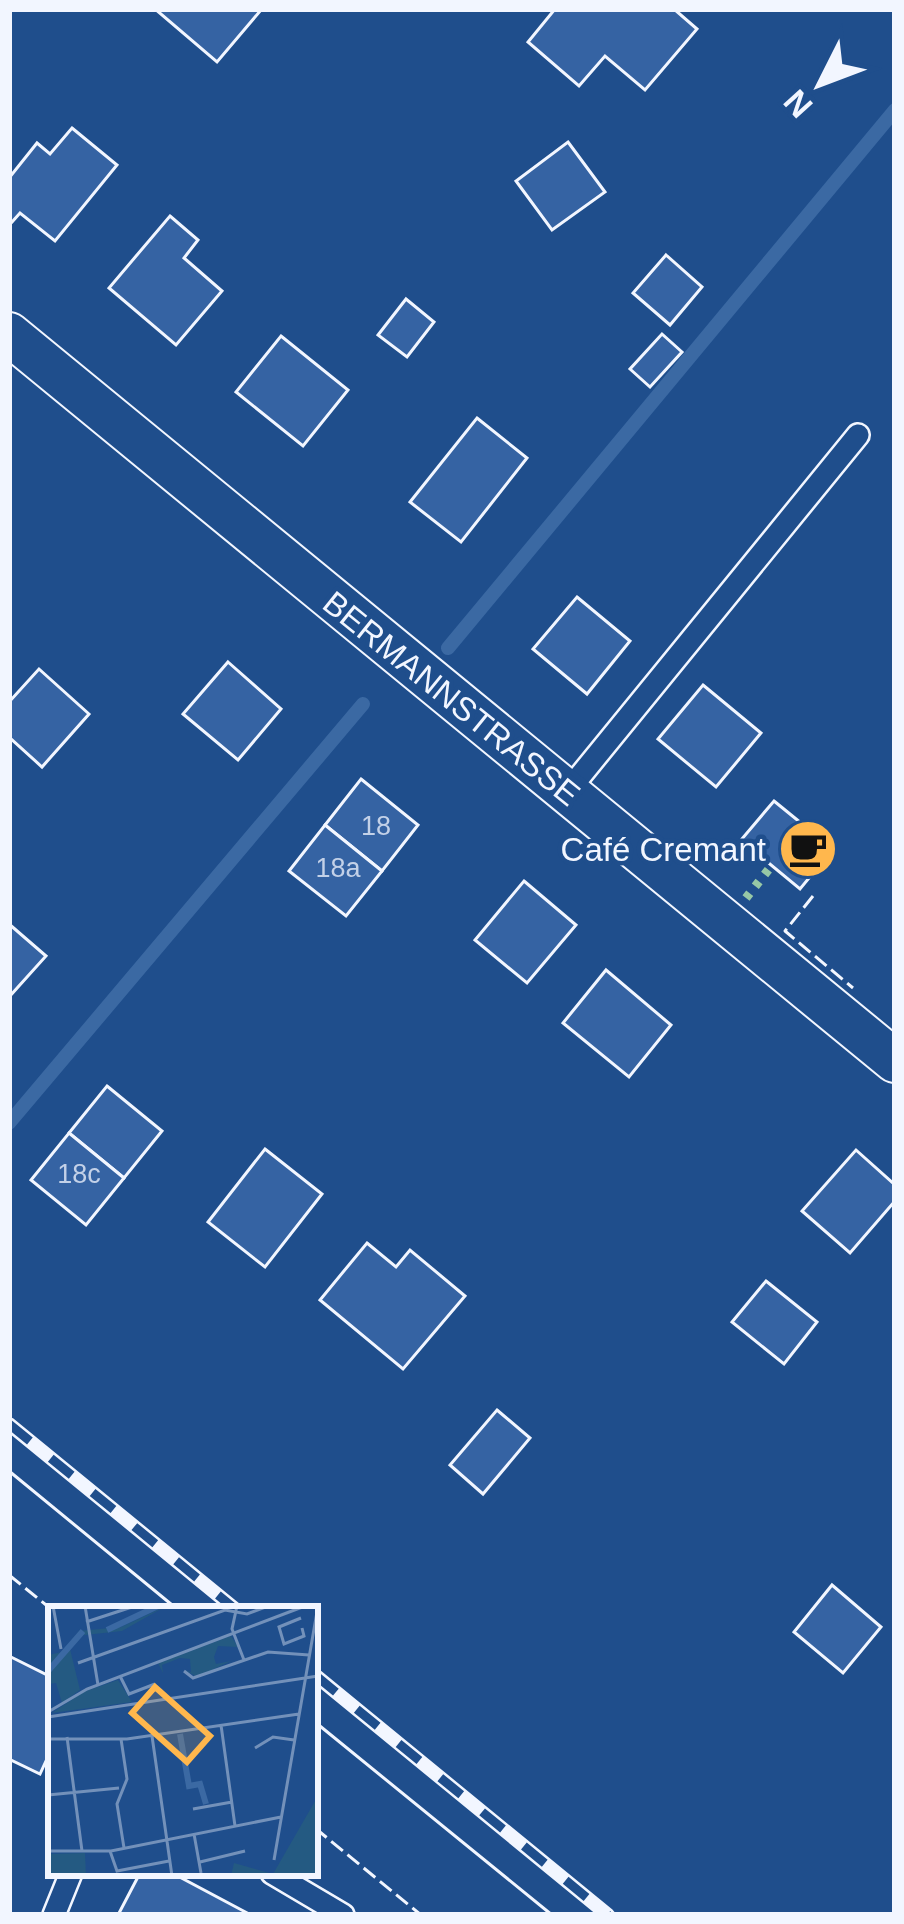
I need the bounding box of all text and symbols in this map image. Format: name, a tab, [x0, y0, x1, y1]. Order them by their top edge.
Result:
north arrow	[760, 24, 880, 144]
text: N	[776, 83, 820, 125]
street label: BERMANNSTRASSE	[316, 584, 587, 813]
house number: 18	[361, 811, 391, 841]
cafe icon: Café Cremant	[777, 818, 839, 880]
place label: Café Cremant	[561, 831, 766, 868]
house number: 18a	[315, 853, 362, 883]
house number: 18c	[57, 1159, 101, 1189]
inset map	[48, 1606, 318, 1876]

